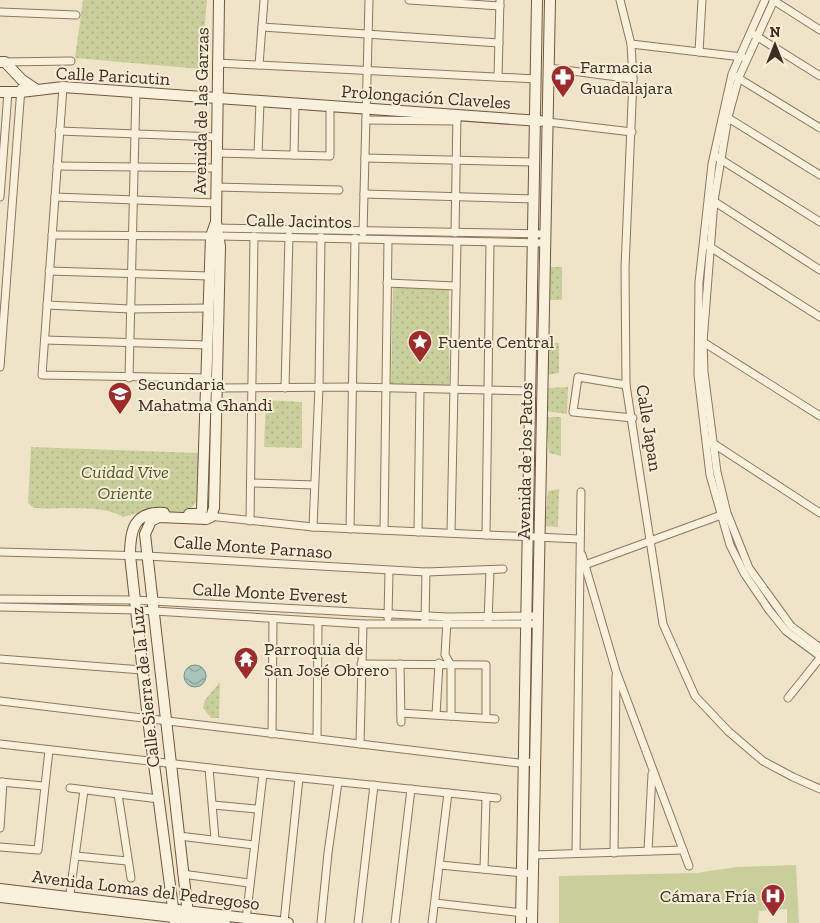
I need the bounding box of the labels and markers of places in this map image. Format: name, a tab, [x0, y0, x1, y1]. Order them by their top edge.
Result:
place label: Farmacia Guadalajara	[580, 56, 673, 99]
pharmacy icon: Farmacia Guadalajara	[550, 64, 576, 98]
place icon: Fuente Central	[407, 329, 433, 363]
place label: Fuente Central	[438, 331, 554, 353]
place label: Secundaria Mahatma Ghandi	[138, 373, 273, 416]
school or university icon: Secundaria Mahatma Ghandi	[107, 381, 133, 415]
place label: Parroquia de San José Obrero	[264, 638, 389, 681]
temple icon: Parroquia de San José Obrero	[233, 646, 259, 680]
hospital icon: Cámara Fría	[760, 883, 786, 917]
place label: Cámara Fría	[660, 885, 756, 907]

